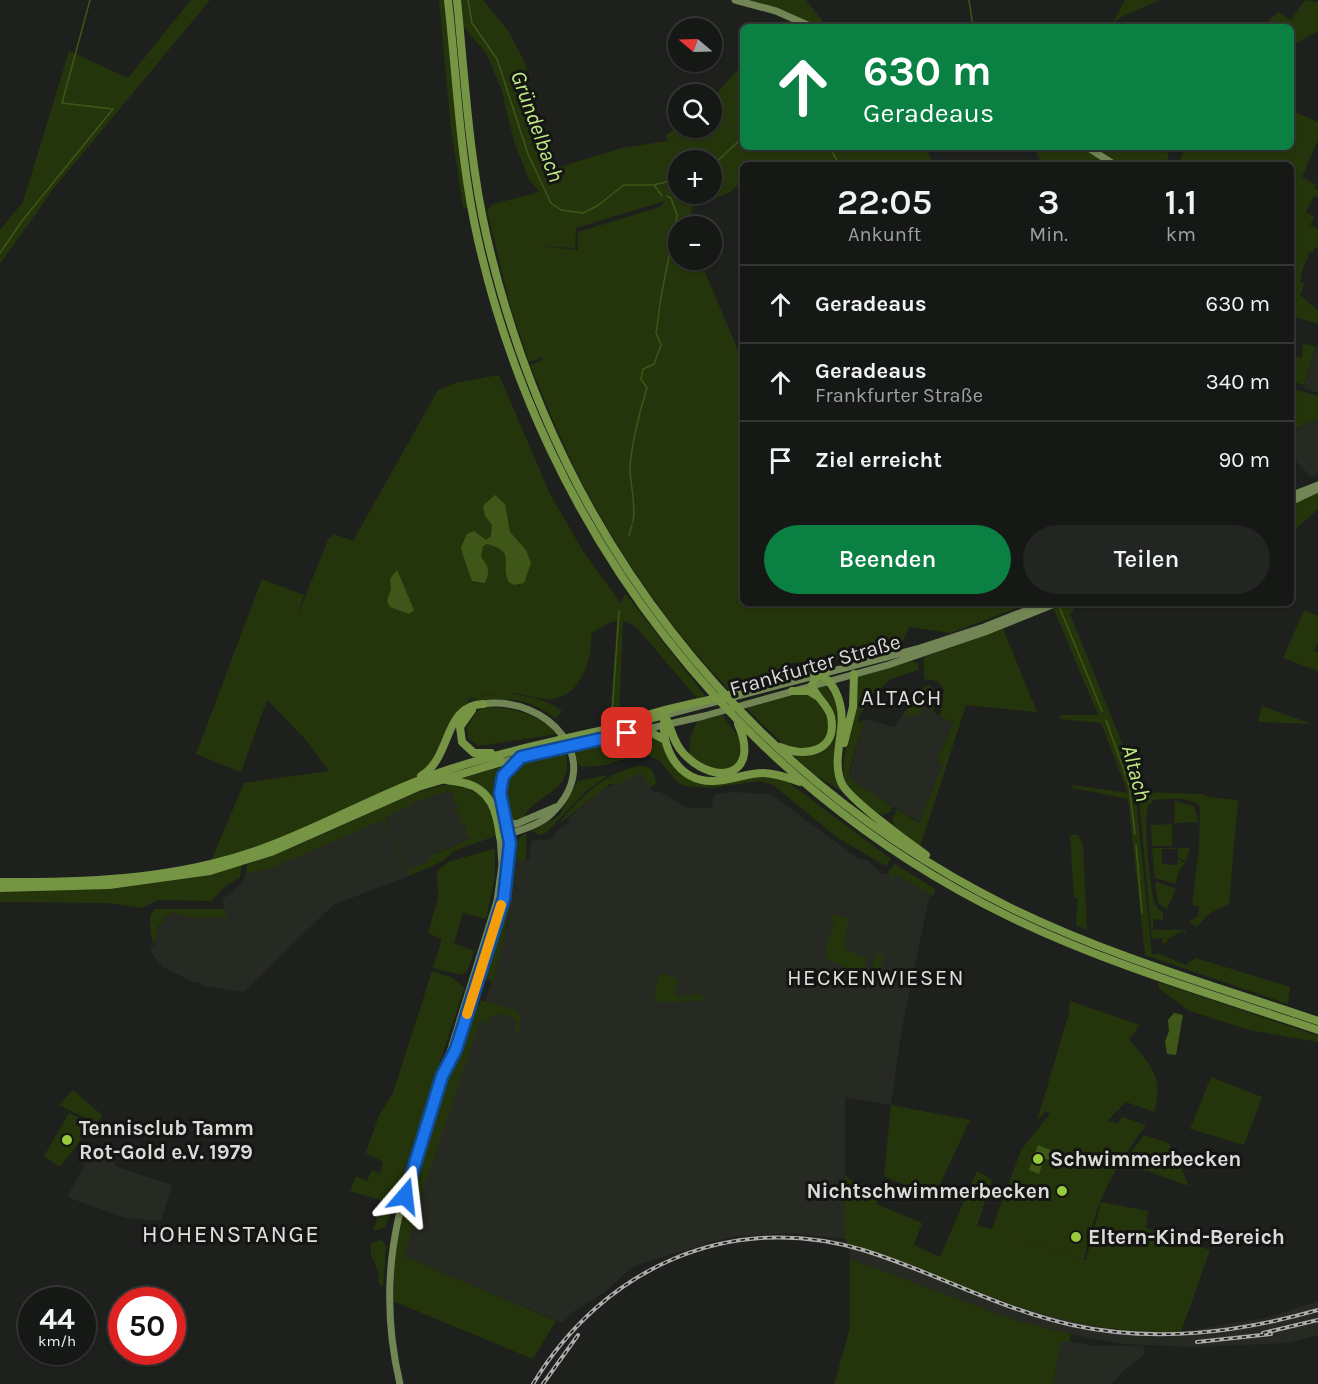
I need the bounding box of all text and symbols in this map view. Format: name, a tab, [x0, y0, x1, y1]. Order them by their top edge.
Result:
north arrow	[668, 18, 722, 72]
map controls	[668, 18, 722, 270]
text: 630 m	[863, 46, 992, 96]
icon: ahead	[764, 48, 842, 126]
water label: Gründelbach	[505, 67, 569, 186]
button: search	[668, 84, 722, 138]
text: Geradeaus	[863, 97, 994, 129]
button: +	[668, 150, 722, 204]
text: 22:05	[837, 181, 932, 223]
text: 3	[1037, 181, 1060, 223]
text: 1.1	[1165, 181, 1197, 223]
button: −	[668, 216, 722, 270]
text: Ankunft	[848, 223, 921, 246]
text: Min.	[1029, 223, 1068, 246]
text: km	[1166, 223, 1196, 246]
icon: ahead	[764, 288, 797, 321]
text: Geradeaus	[815, 291, 927, 317]
text: 630 m	[1206, 291, 1270, 317]
text: Geradeaus	[815, 358, 927, 384]
icon: ahead	[764, 366, 797, 399]
text: 340 m	[1206, 369, 1270, 395]
text: Frankfurter Straße	[815, 384, 983, 407]
icon: arrive	[764, 444, 797, 477]
text: Ziel erreicht	[815, 447, 942, 473]
text: 90 m	[1218, 447, 1270, 473]
button: Beenden	[764, 525, 1011, 594]
button: Teilen	[1023, 525, 1270, 594]
street label: Frankfurter Straße	[727, 629, 903, 701]
district label: ALTACH	[861, 685, 943, 711]
pin	[601, 707, 652, 758]
icon: arrive	[610, 716, 643, 749]
water label: Altach	[1116, 742, 1156, 804]
district label: HECKENWIESEN	[787, 965, 965, 991]
place label: Tennisclub Tamm Rot-Gold e.V. 1979	[79, 1116, 254, 1164]
marker: Tennisclub Tamm Rot-Gold e.V. 1979	[60, 1133, 74, 1147]
place label: Schwimmerbecken	[1050, 1147, 1241, 1171]
marker: Schwimmerbecken	[1031, 1152, 1045, 1166]
position arrow	[373, 1164, 437, 1228]
place label: Nichtschwimmerbecken	[806, 1179, 1050, 1203]
marker: Nichtschwimmerbecken	[1055, 1184, 1069, 1198]
district label: HOHENSTANGE	[142, 1220, 320, 1248]
place label: Eltern-Kind-Bereich	[1088, 1225, 1285, 1249]
marker: Eltern-Kind-Bereich	[1069, 1230, 1083, 1244]
speed limit sign: 50	[108, 1287, 186, 1365]
text: 44	[39, 1301, 75, 1337]
text: km/h	[38, 1332, 76, 1350]

